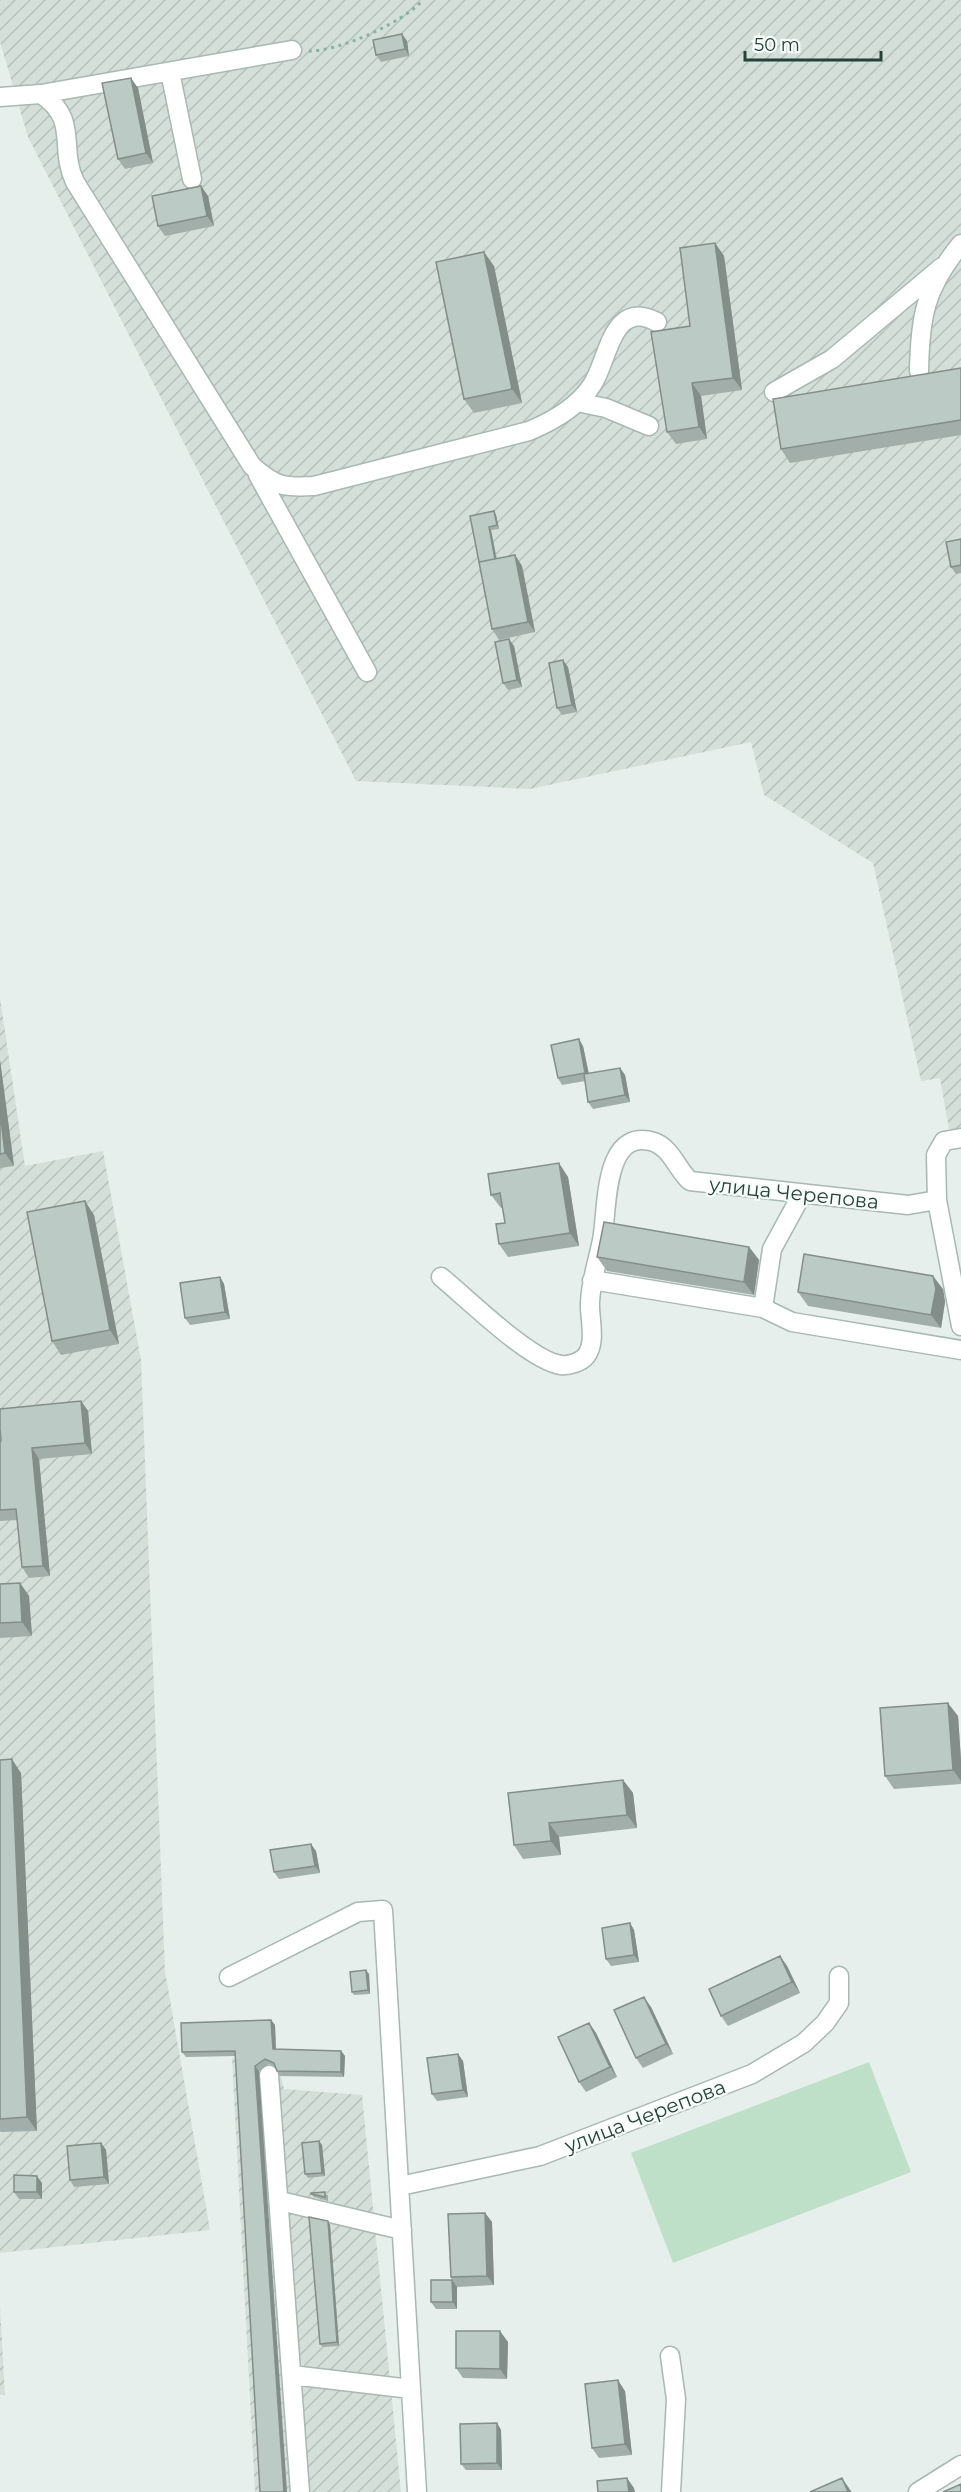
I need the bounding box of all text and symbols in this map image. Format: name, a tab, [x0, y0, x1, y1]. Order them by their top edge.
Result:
scale bar	[745, 24, 882, 62]
text: 50 m	[754, 34, 800, 56]
street label: улица Черепова	[707, 1172, 880, 1214]
street label: улица Черепова	[560, 2074, 729, 2158]

